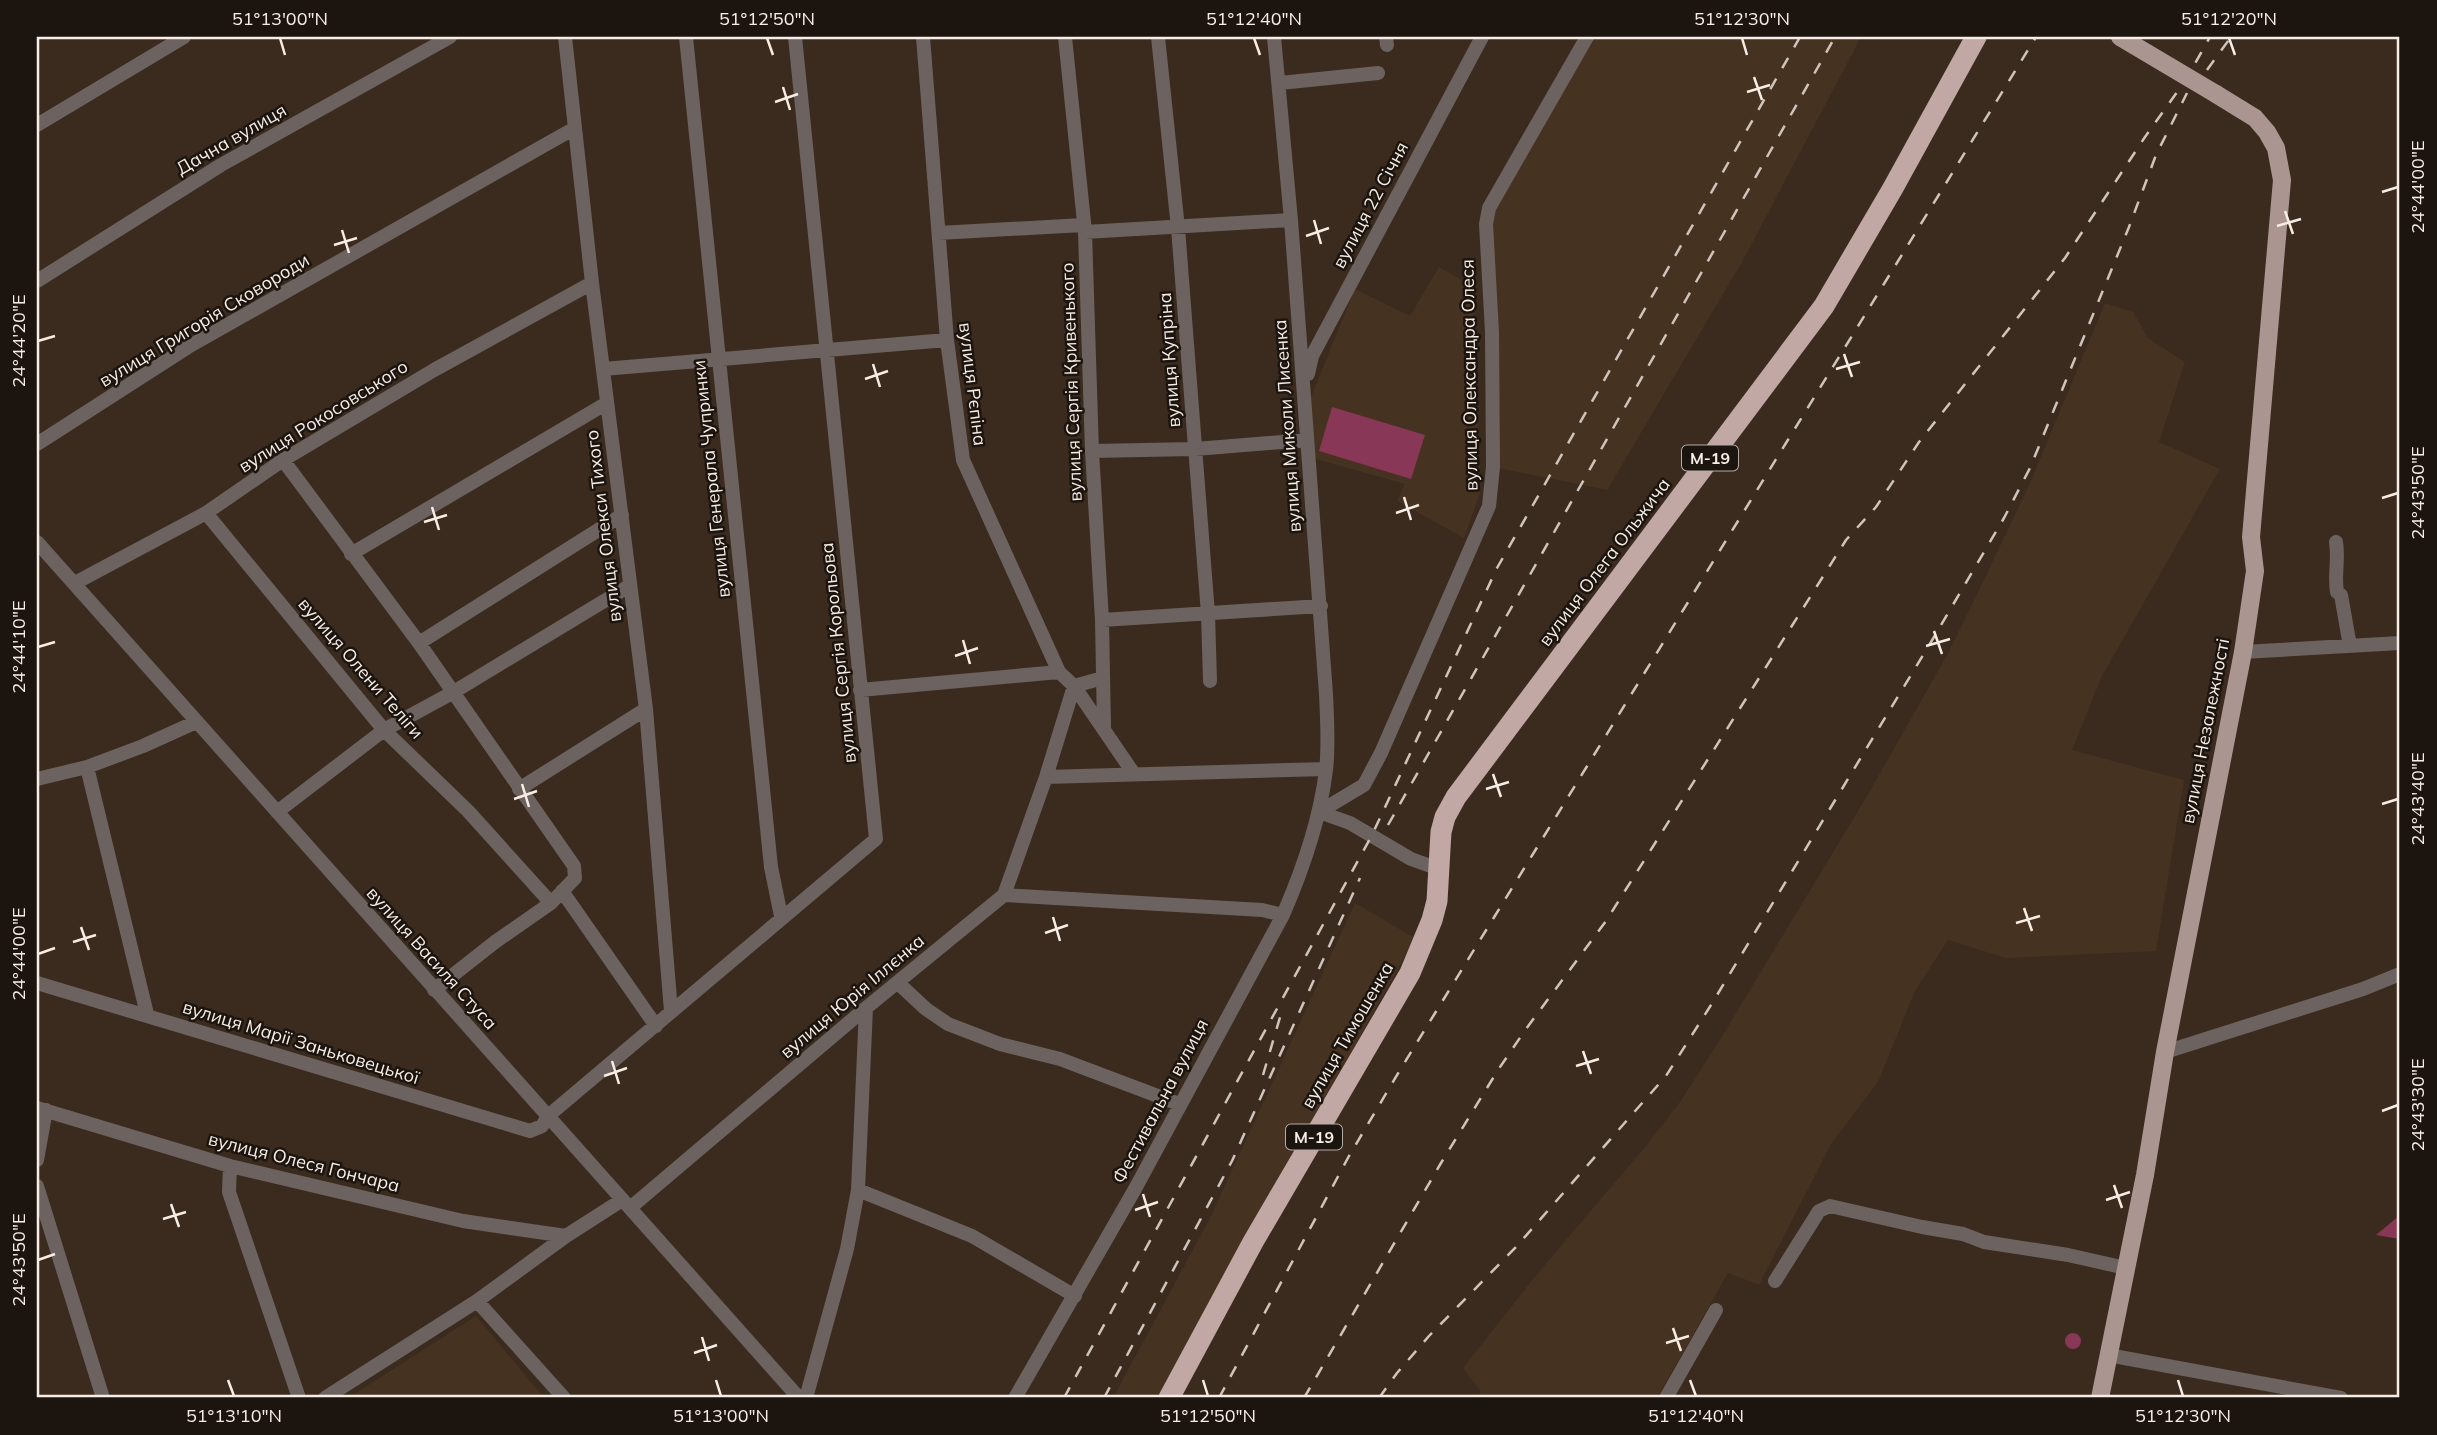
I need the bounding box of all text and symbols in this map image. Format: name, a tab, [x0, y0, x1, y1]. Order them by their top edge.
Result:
text: 51°13'00"N	[232, 7, 328, 30]
text: 51°12'50"N	[719, 7, 815, 30]
text: 51°12'40"N	[1206, 7, 1302, 30]
text: 51°12'30"N	[1694, 7, 1790, 30]
text: 51°12'20"N	[2181, 7, 2277, 30]
street label: Дачна вулиця	[172, 98, 290, 180]
street label: вулиця 22 Січня	[1327, 138, 1413, 272]
text: 24°44'00"E	[2406, 140, 2429, 234]
street label: вулиця Григорія Сковороди	[95, 248, 313, 392]
street label: вулиця Олександра Олеся	[1455, 259, 1483, 491]
street label: вулиця Сергія Кривенького	[1055, 262, 1087, 502]
street label: вулиця Купріна	[1153, 292, 1185, 428]
text: 24°44'20"E	[7, 294, 30, 388]
street label: вулиця Миколи Лисенка	[1268, 319, 1306, 533]
street label: вулиця Рєпіна	[954, 321, 992, 447]
street label: вулиця Рокосовського	[234, 355, 412, 477]
street label: вулиця Генерала Чупринки	[687, 359, 735, 599]
street label: вулиця Олекси Тихого	[580, 429, 626, 623]
road number: М-19	[1682, 446, 1738, 471]
text: 24°43'50"E	[2406, 446, 2429, 540]
street label: вулиця Олега Ольжича	[1533, 473, 1675, 651]
street label: вулиця Сергія Корольова	[815, 542, 861, 764]
street label: вулиця Олени Теліги	[293, 593, 429, 743]
text: 24°44'10"E	[7, 600, 30, 694]
street label: вулиця Незалежності	[2176, 637, 2234, 825]
text: 24°43'40"E	[2406, 752, 2429, 846]
street label: вулиця Василя Стуса	[362, 882, 502, 1034]
text: 24°44'00"E	[7, 907, 30, 1001]
street label: вулиця Юрія Іллєнка	[775, 929, 929, 1063]
street label: вулиця Тимошенка	[1296, 958, 1398, 1112]
street label: вулиця Марії Заньковецької	[180, 995, 423, 1089]
street label: Фестивальна вулиця	[1107, 1015, 1213, 1187]
text: 24°43'30"E	[2406, 1058, 2429, 1152]
road number: М-19	[1286, 1124, 1342, 1149]
street label: вулиця Олеся Гончара	[206, 1127, 402, 1197]
text: 24°43'50"E	[7, 1213, 30, 1307]
text: 51°13'10"N	[186, 1404, 282, 1427]
text: 51°13'00"N	[673, 1404, 769, 1427]
text: 51°12'50"N	[1160, 1404, 1256, 1427]
text: 51°12'40"N	[1648, 1404, 1744, 1427]
text: 51°12'30"N	[2135, 1404, 2231, 1427]

